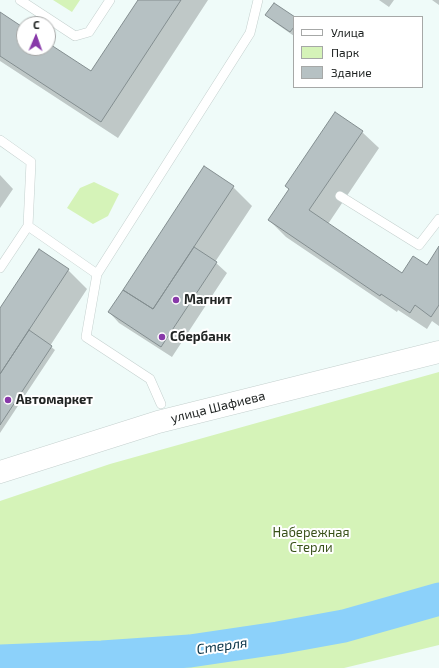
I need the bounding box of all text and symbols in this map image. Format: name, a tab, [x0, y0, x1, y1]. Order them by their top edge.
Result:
north arrow	[16, 16, 56, 56]
legend	[293, 16, 423, 88]
text: С	[33, 18, 40, 31]
text: Улица	[331, 25, 364, 39]
text: Парк	[331, 45, 359, 59]
text: Здание	[331, 65, 372, 79]
place label: Магнит	[184, 292, 232, 308]
marker: Магнит	[171, 295, 181, 305]
place label: Сбербанк	[170, 329, 231, 345]
marker: Сбербанк	[157, 332, 167, 342]
street label: улица Шафиева	[169, 388, 267, 426]
place label: Автомаркет	[16, 392, 93, 408]
marker: Автомаркет	[3, 395, 13, 405]
park label: Набережная Стерли	[273, 525, 349, 556]
water label: Стерля	[196, 634, 248, 658]

